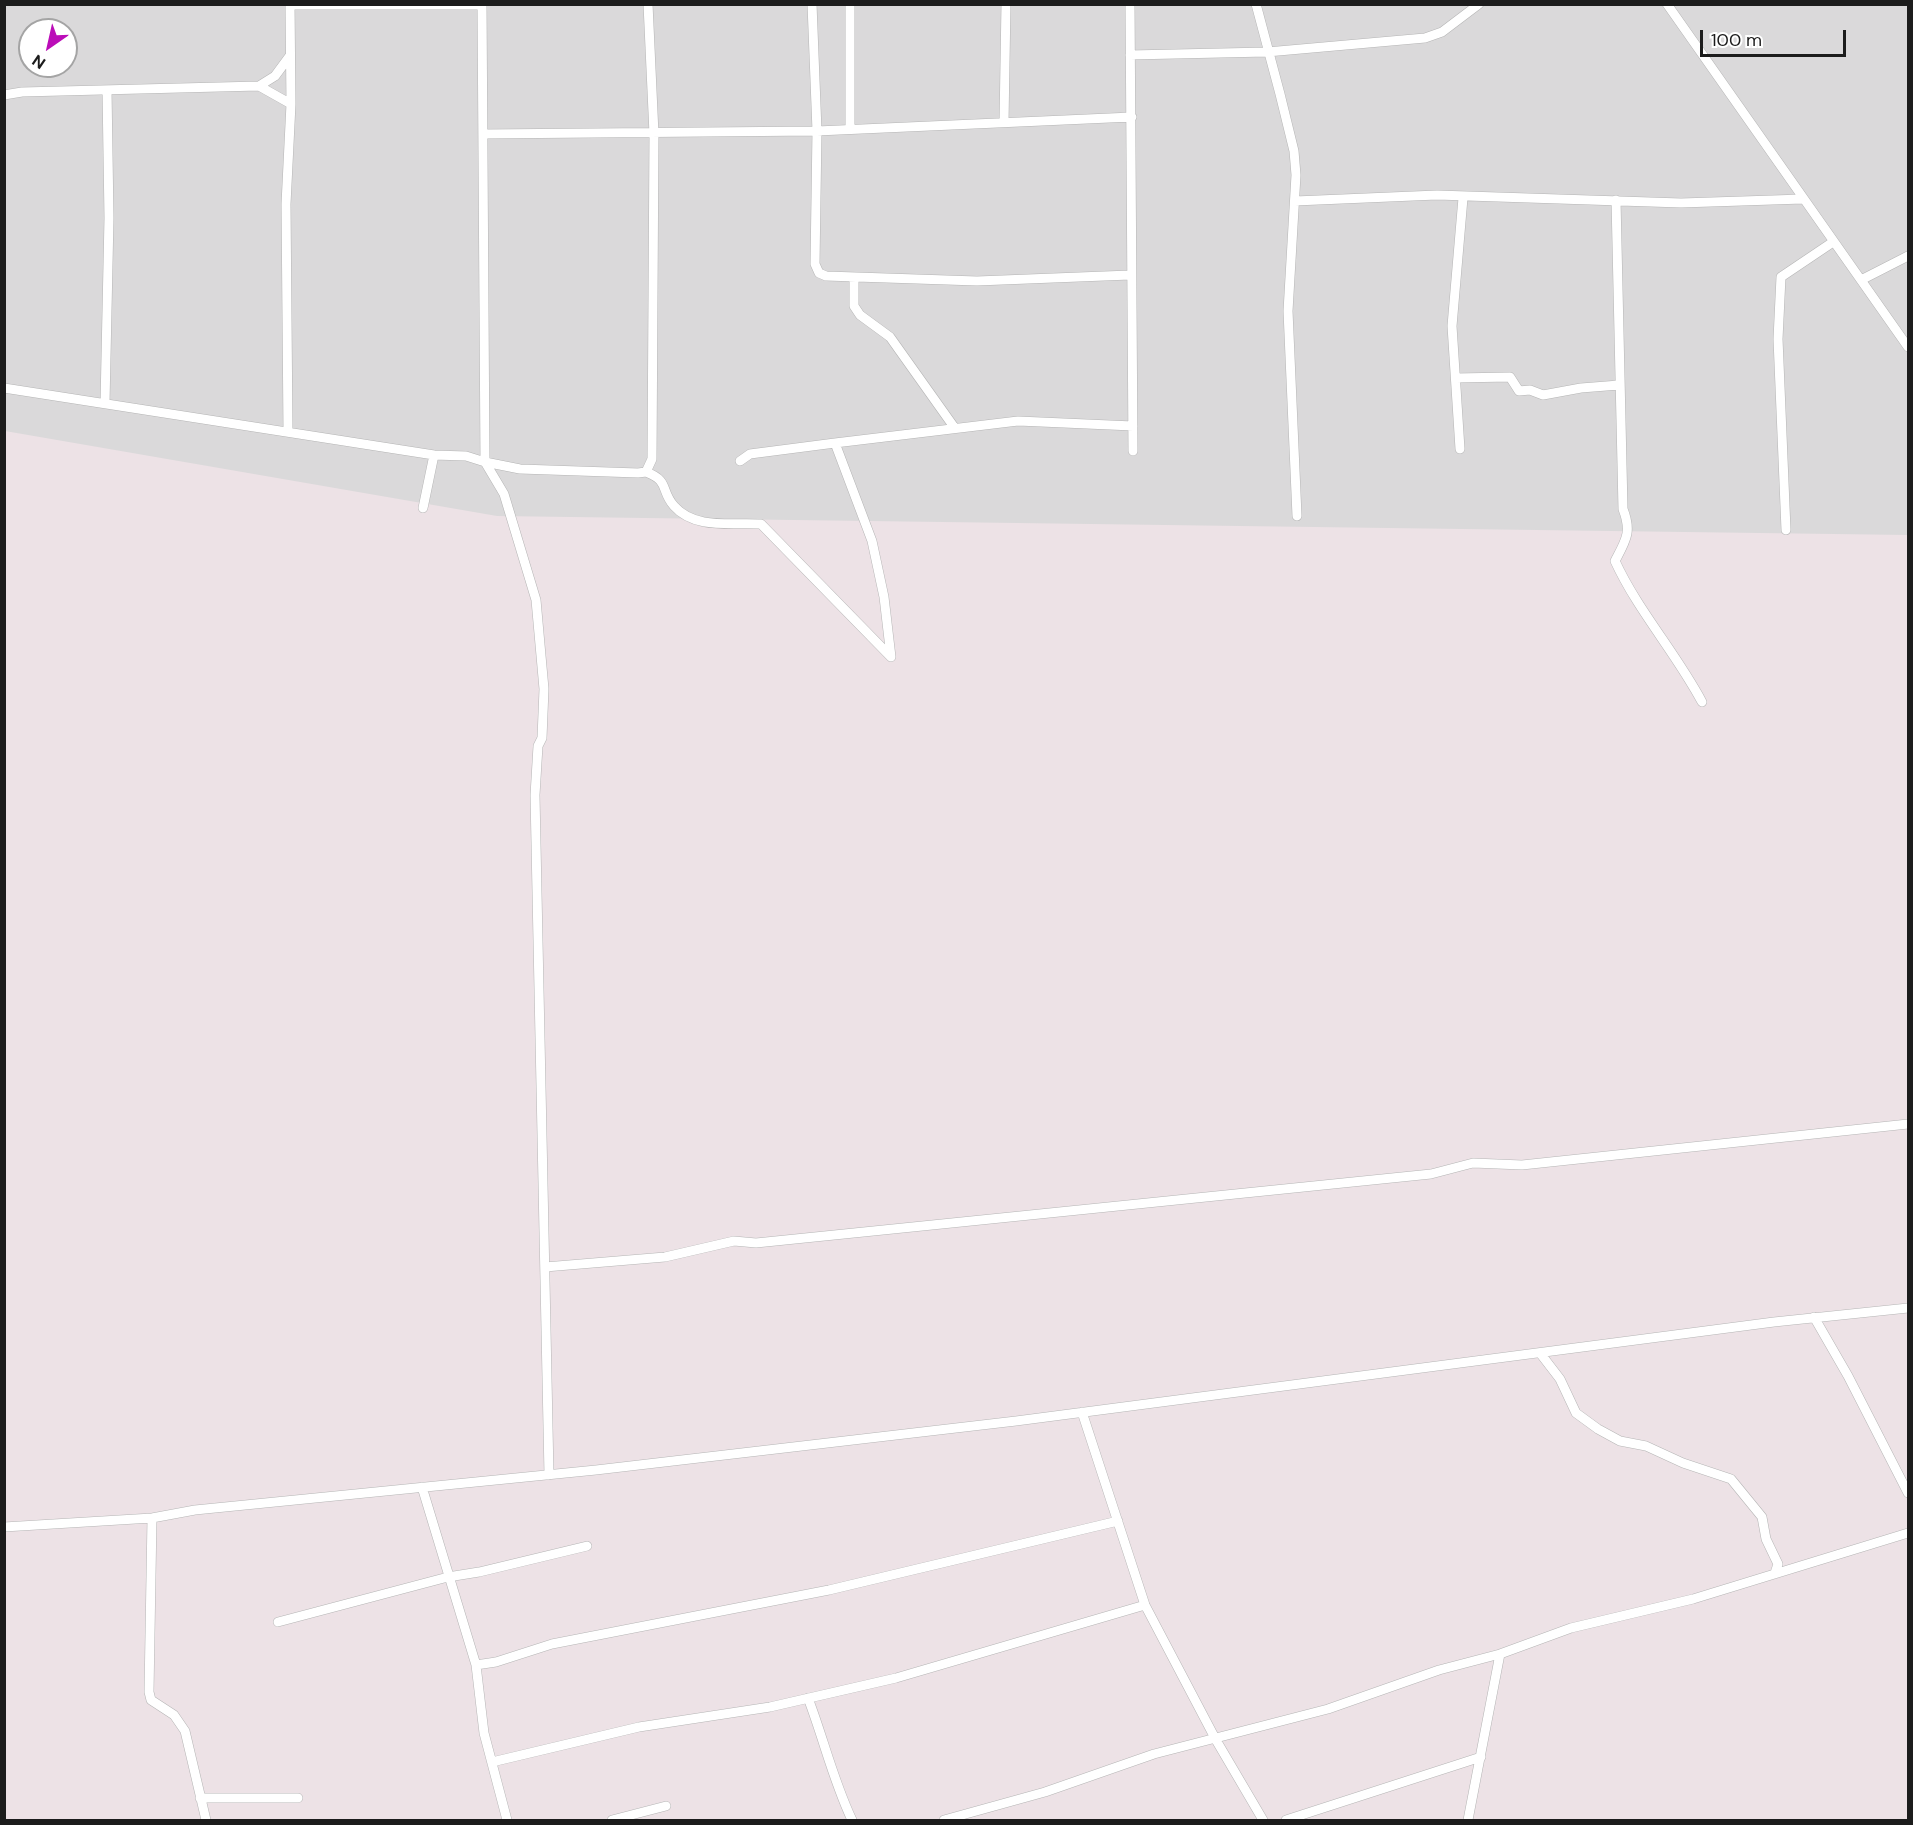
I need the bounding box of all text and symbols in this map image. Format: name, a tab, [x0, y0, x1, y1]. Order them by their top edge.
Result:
north arrow	[18, 18, 78, 78]
scale bar	[1703, 18, 1848, 56]
text: 100 m	[1711, 28, 1762, 52]
text: N	[28, 50, 49, 74]

